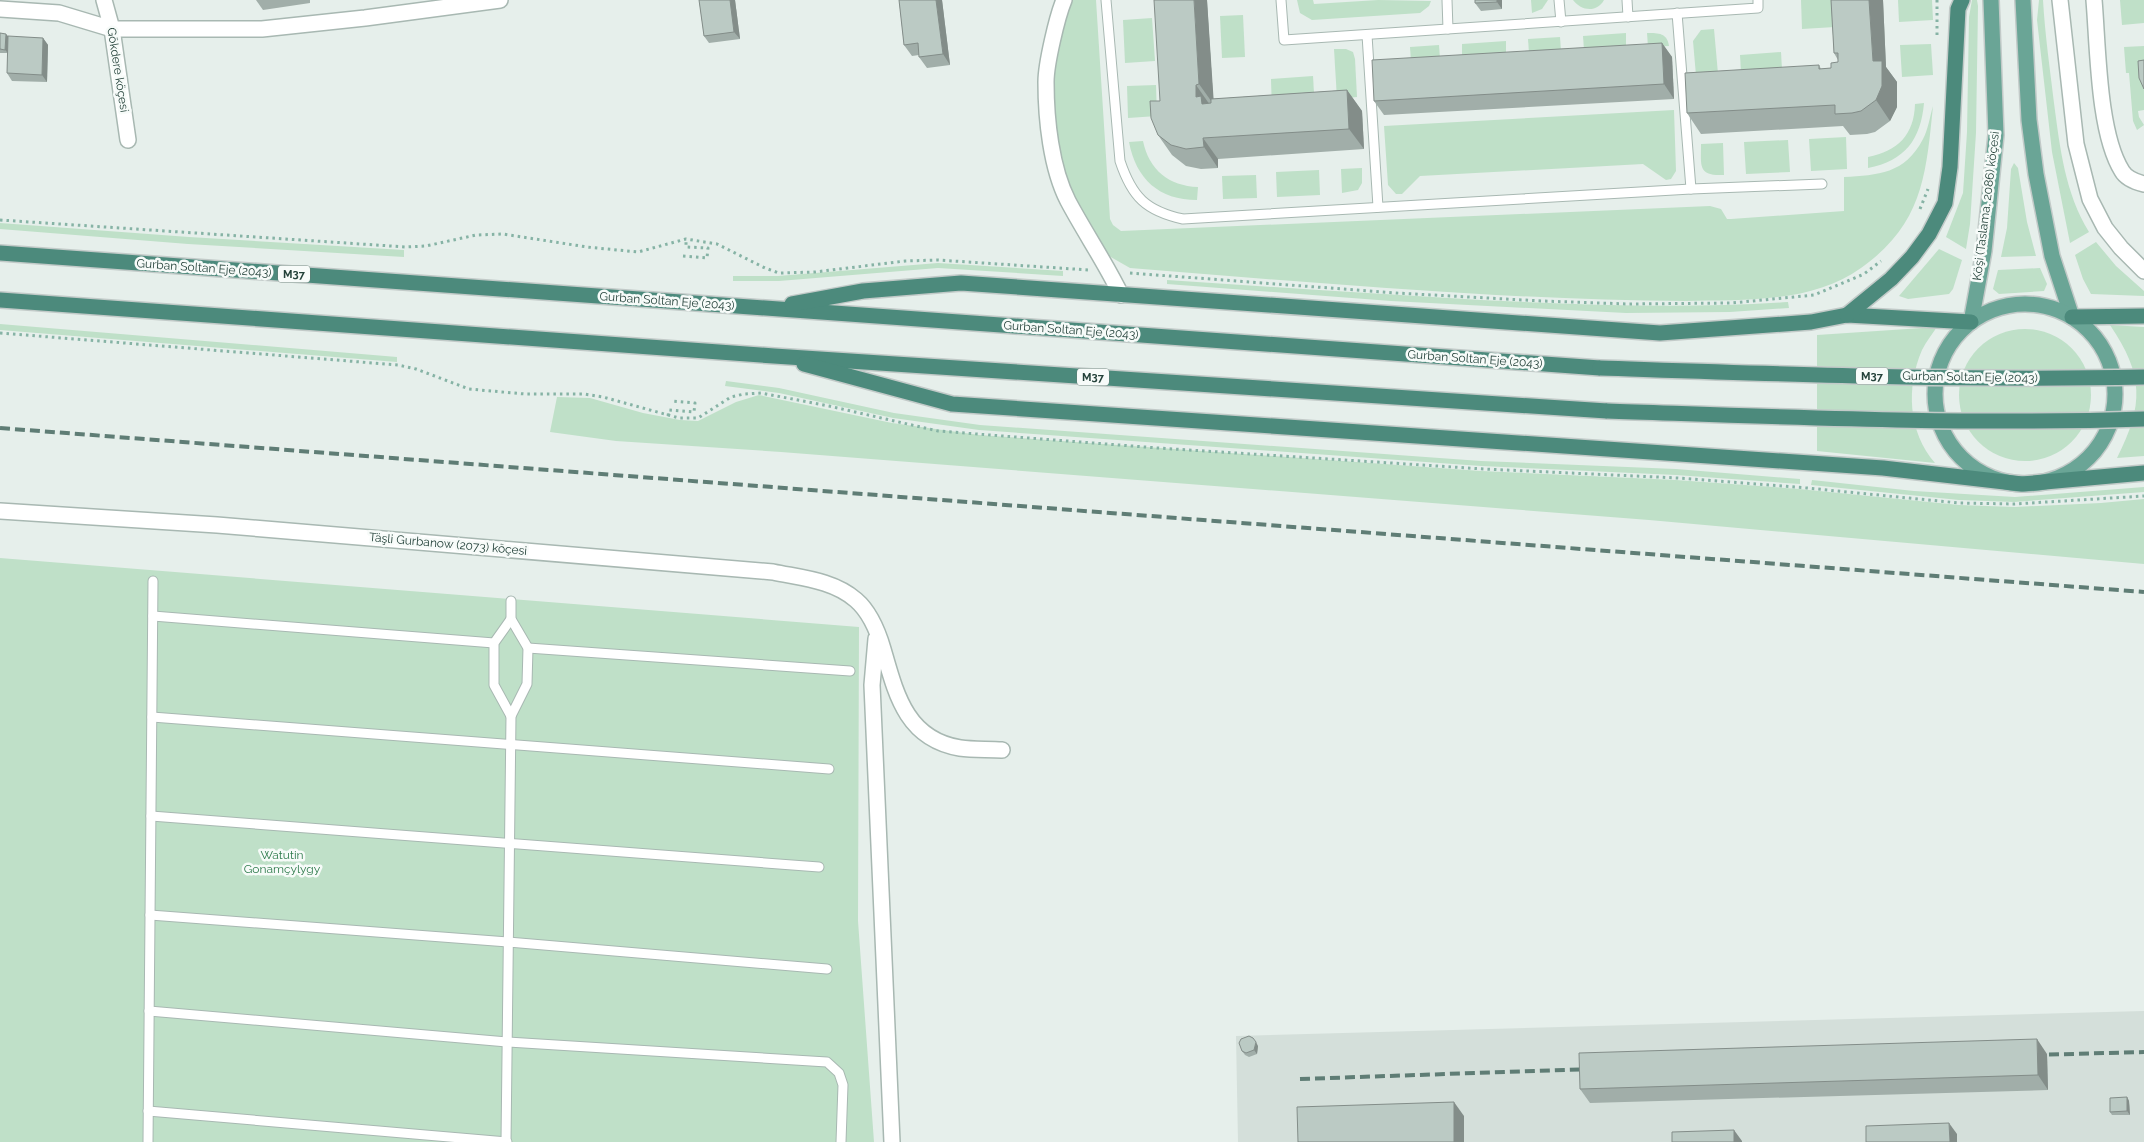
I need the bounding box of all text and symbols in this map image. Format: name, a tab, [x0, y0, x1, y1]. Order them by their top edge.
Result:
street label: Gökdere köçesi	[104, 27, 132, 113]
street label: Köşi (Taslama, 2086) köçesi	[1970, 131, 2002, 281]
street label: Gurban Soltan Eje (2043)	[136, 256, 272, 280]
road number: M37	[278, 266, 310, 282]
street label: Gurban Soltan Eje (2043)	[599, 289, 735, 313]
street label: Gurban Soltan Eje (2043)	[1003, 318, 1139, 342]
street label: Gurban Soltan Eje (2043)	[1407, 347, 1543, 371]
road number: M37	[1077, 368, 1109, 386]
road number: M37	[1856, 368, 1888, 384]
street label: Gurban Soltan Eje (2043)	[1902, 369, 2038, 385]
street label: Täşli Gurbanow (2073) köçesi	[368, 530, 528, 558]
park label: Watutin Gonamçylygy	[244, 848, 321, 876]

